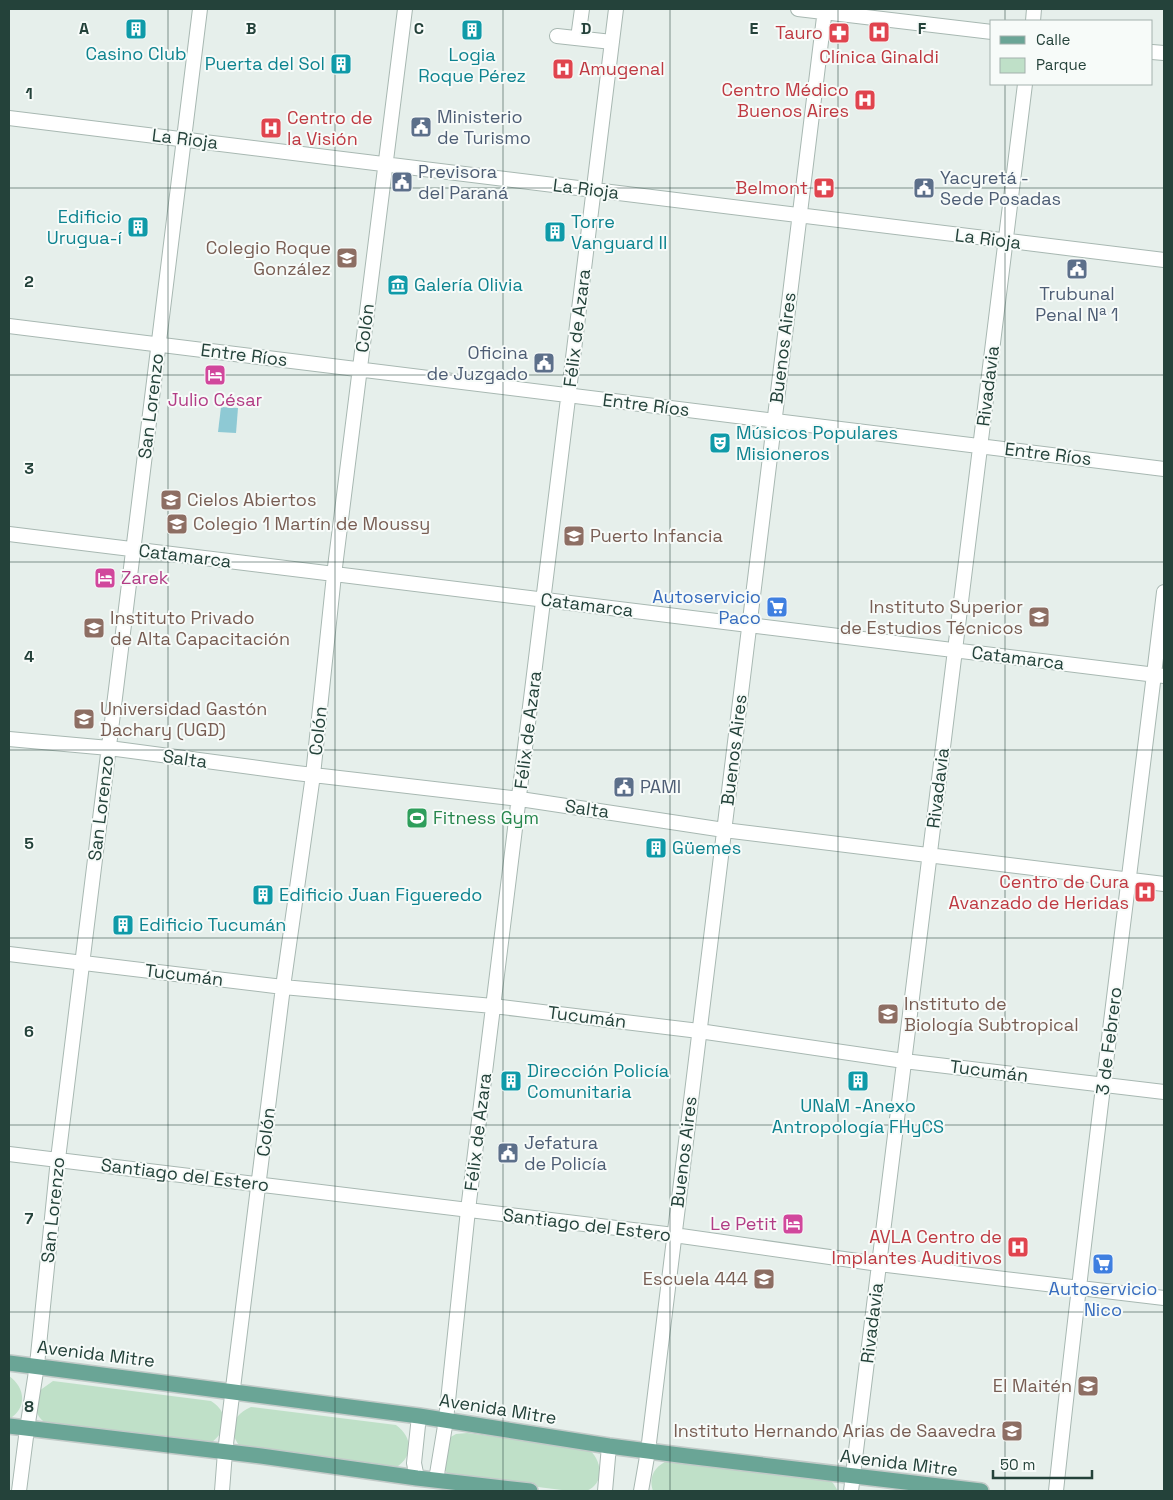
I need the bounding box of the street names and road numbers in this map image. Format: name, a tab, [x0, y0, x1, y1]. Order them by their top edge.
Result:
street label: La Rioja	[151, 123, 219, 154]
street label: La Rioja	[552, 173, 620, 204]
street label: La Rioja	[954, 223, 1022, 254]
street label: Félix de Azara	[558, 268, 595, 388]
street label: Buenos Aires	[764, 291, 801, 405]
street label: Colón	[350, 302, 379, 354]
street label: Entre Ríos	[199, 338, 289, 371]
street label: Rivadavia	[971, 344, 1004, 428]
street label: San Lorenzo	[133, 352, 168, 460]
street label: Entre Ríos	[601, 388, 691, 421]
street label: Entre Ríos	[1003, 437, 1093, 470]
street label: Catamarca	[137, 538, 233, 573]
street label: Catamarca	[539, 587, 635, 622]
street label: Catamarca	[970, 640, 1066, 675]
street label: Félix de Azara	[509, 670, 546, 790]
street label: Buenos Aires	[715, 693, 752, 807]
street label: Colón	[303, 705, 332, 757]
street label: Salta	[161, 744, 209, 773]
street label: Rivadavia	[921, 746, 954, 830]
street label: San Lorenzo	[83, 754, 118, 862]
street label: Salta	[563, 794, 611, 823]
street label: Tucumán	[144, 958, 225, 991]
street label: 3 de Febrero	[1090, 985, 1127, 1096]
street label: Tucumán	[547, 1000, 628, 1033]
street label: Tucumán	[949, 1054, 1030, 1087]
street label: Félix de Azara	[459, 1072, 496, 1192]
street label: Buenos Aires	[665, 1095, 702, 1209]
street label: Colón	[251, 1106, 280, 1158]
street label: Santiago del Estero	[100, 1153, 270, 1196]
street label: San Lorenzo	[36, 1156, 69, 1264]
street label: Santiago del Estero	[502, 1203, 672, 1246]
street label: Rivadavia	[855, 1281, 888, 1365]
street label: Avenida Mitre	[36, 1335, 156, 1372]
street label: Avenida Mitre	[438, 1388, 558, 1429]
street label: Avenida Mitre	[839, 1444, 959, 1481]

